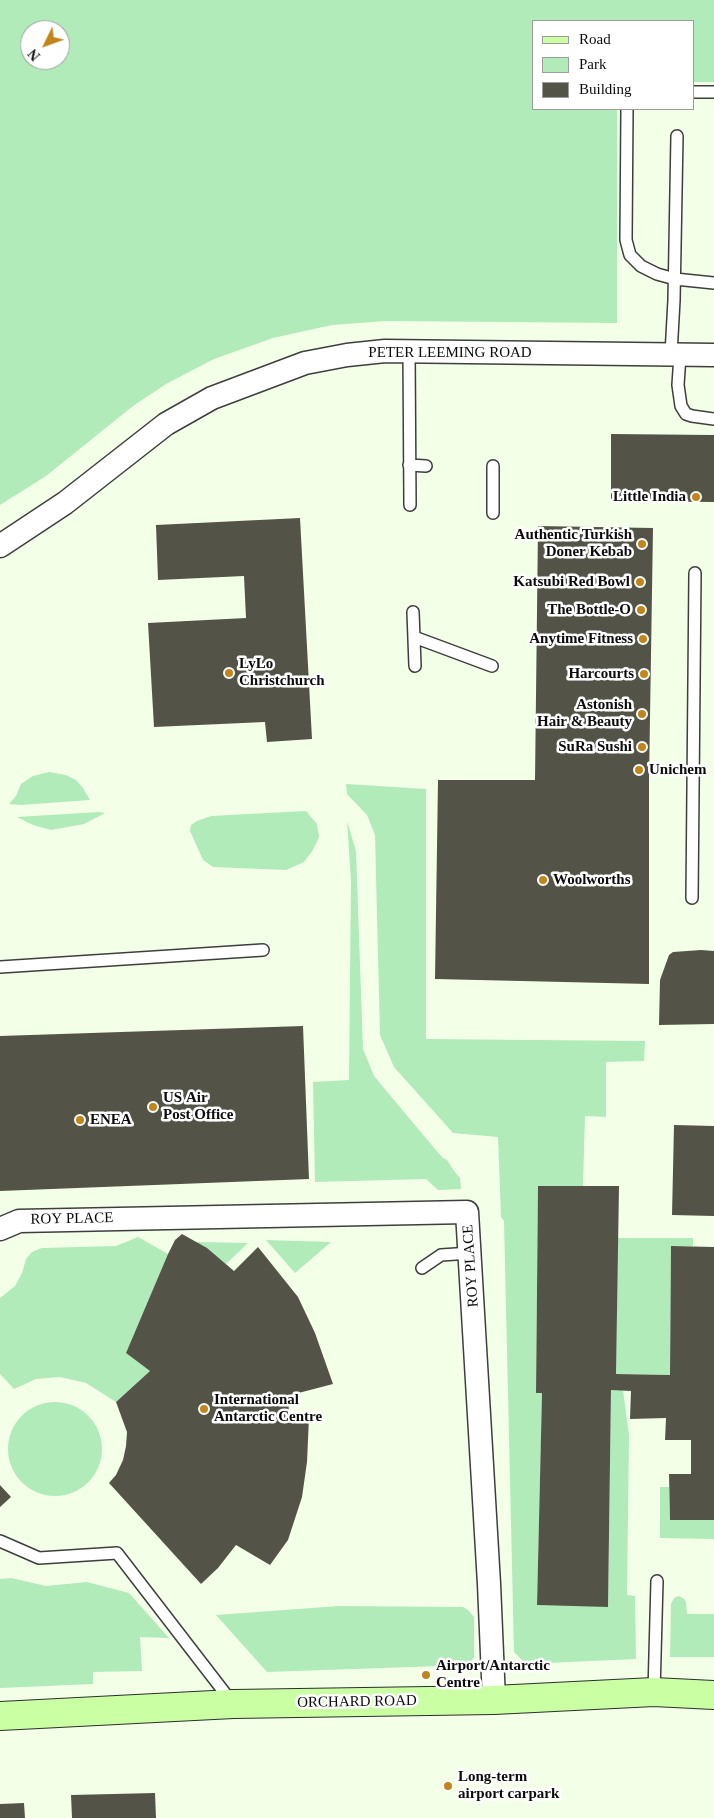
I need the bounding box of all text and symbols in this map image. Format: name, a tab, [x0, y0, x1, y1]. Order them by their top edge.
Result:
north arrow	[20, 20, 70, 70]
legend	[532, 20, 694, 110]
text: Road	[579, 31, 611, 47]
text: N	[25, 46, 43, 63]
text: Park	[579, 56, 607, 72]
text: Building	[579, 81, 632, 97]
street label: PETER LEEMING ROAD	[368, 344, 532, 362]
place label: Little India	[613, 488, 686, 506]
marker: Little India	[690, 491, 702, 503]
place label: Authentic Turkish Doner Kebab	[515, 526, 632, 561]
marker: Authentic Turkish Doner Kebab	[636, 538, 648, 550]
place label: Katsubi Red Bowl	[513, 573, 630, 591]
marker: Katsubi Red Bowl	[634, 576, 646, 588]
place label: The Bottle-O	[547, 601, 631, 619]
marker: The Bottle-O	[635, 604, 647, 616]
place label: Anytime Fitness	[529, 630, 633, 648]
marker: Anytime Fitness	[637, 633, 649, 645]
place label: LyLo Christchurch	[239, 655, 325, 690]
place label: Harcourts	[568, 665, 634, 683]
marker: LyLo Christchurch	[223, 667, 235, 679]
marker: Harcourts	[638, 668, 650, 680]
place label: Astonish Hair & Beauty	[537, 696, 632, 731]
marker: Astonish Hair & Beauty	[636, 708, 648, 720]
place label: SuRa Sushi	[558, 738, 632, 756]
marker: SuRa Sushi	[636, 741, 648, 753]
place label: Unichem	[649, 761, 706, 779]
marker: Unichem	[633, 764, 645, 776]
place label: Woolworths	[553, 871, 631, 889]
marker: Woolworths	[537, 874, 549, 886]
place label: US Air Post Office	[163, 1089, 233, 1124]
marker: US Air Post Office	[147, 1101, 159, 1113]
place label: ENEA	[90, 1111, 132, 1129]
marker: ENEA	[74, 1114, 86, 1126]
street label: ROY PLACE	[30, 1209, 114, 1229]
street label: ROY PLACE	[459, 1224, 483, 1308]
place label: International Antarctic Centre	[214, 1391, 322, 1426]
marker: International Antarctic Centre	[198, 1403, 210, 1415]
place label: Airport/Antarctic Centre	[436, 1657, 550, 1692]
marker: Airport/Antarctic Centre	[420, 1669, 432, 1681]
street label: ORCHARD ROAD	[297, 1692, 417, 1712]
place label: Long-term airport carpark	[458, 1768, 559, 1803]
marker: Long-term airport carpark	[442, 1780, 454, 1792]

